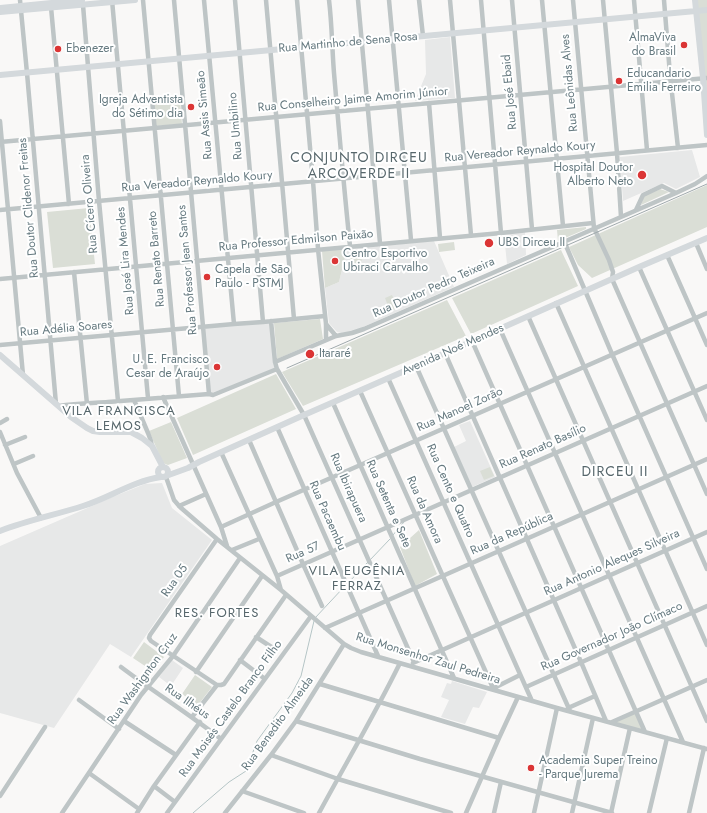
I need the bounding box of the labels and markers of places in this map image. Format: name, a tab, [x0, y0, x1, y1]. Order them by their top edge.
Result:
place label: AlmaViva do Brasil	[629, 31, 676, 59]
marker: AlmaViva do Brasil	[679, 40, 689, 50]
place label: Ebenezer	[66, 42, 114, 56]
marker: Ebenezer	[53, 44, 63, 54]
place label: Educandario Emilia Ferreiro	[627, 67, 701, 95]
marker: Educandario Emilia Ferreiro	[614, 76, 624, 86]
place label: Igreja Adventista do Sétimo dia	[99, 93, 183, 121]
marker: Igreja Adventista do Sétimo dia	[186, 102, 196, 112]
place label: Hospital Doutor Alberto Neto	[554, 161, 633, 189]
marker: Hospital Doutor Alberto Neto	[636, 169, 648, 181]
place label: UBS Dirceu II	[498, 236, 565, 250]
marker: UBS Dirceu II	[483, 237, 495, 249]
place label: Centro Esportivo Ubiraci Carvalho	[343, 247, 428, 275]
marker: Centro Esportivo Ubiraci Carvalho	[330, 256, 340, 266]
place label: Capela de São Paulo - PSTMJ	[215, 263, 290, 291]
marker: Capela de São Paulo - PSTMJ	[202, 272, 212, 282]
place label: Itararé	[319, 347, 351, 361]
marker: Itararé	[304, 348, 316, 360]
place label: U. E. Francisco Cesar de Araújo	[126, 353, 209, 381]
marker: U. E. Francisco Cesar de Araújo	[212, 362, 222, 372]
place label: Academia Super Treino - Parque Jurema	[539, 754, 658, 782]
marker: Academia Super Treino - Parque Jurema	[526, 763, 536, 773]

